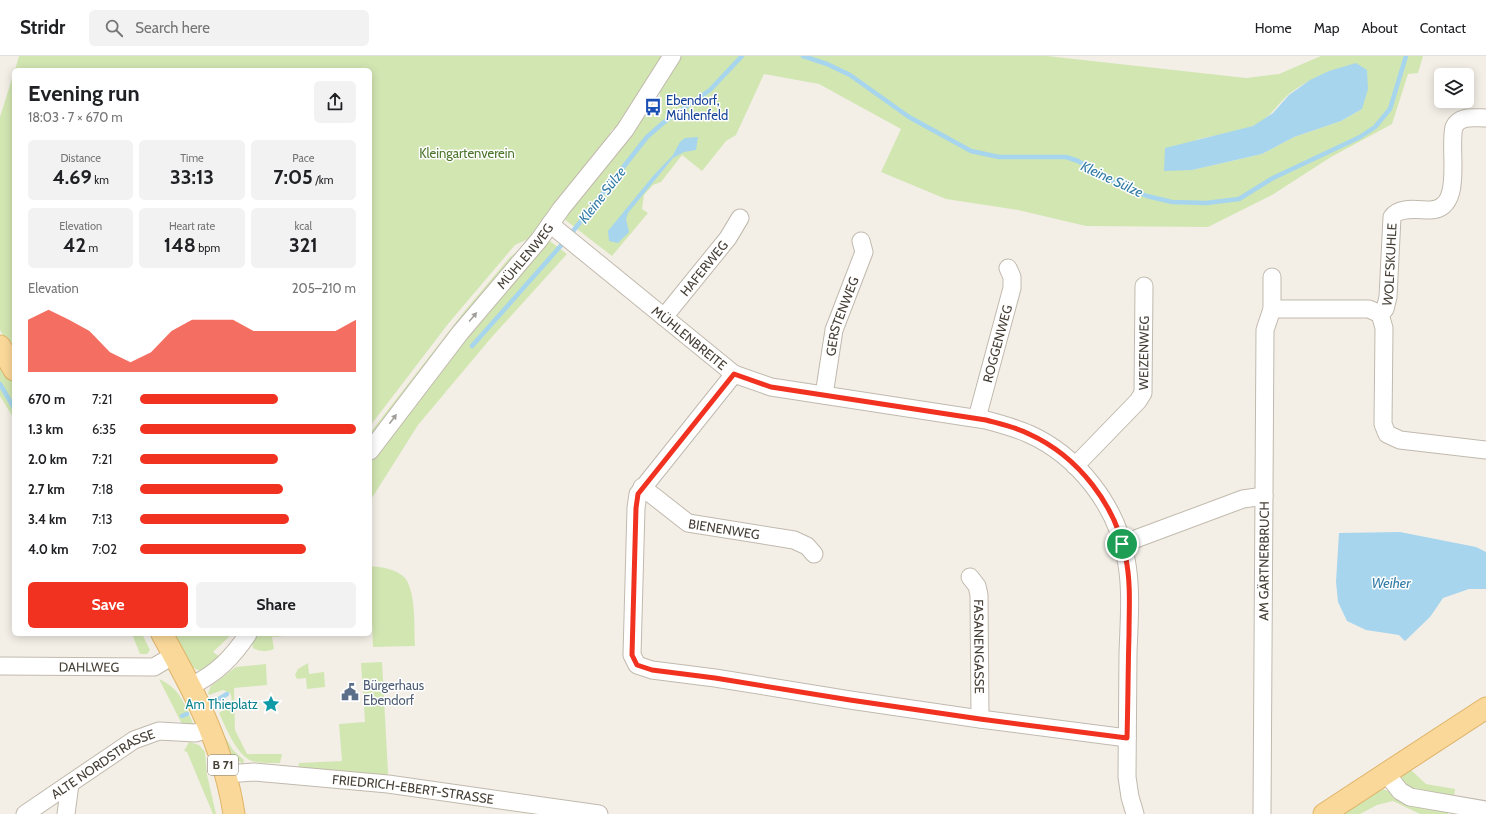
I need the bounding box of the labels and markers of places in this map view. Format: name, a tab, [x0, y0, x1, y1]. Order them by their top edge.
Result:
place label: Ebendorf, Mühlenfeld	[666, 92, 728, 123]
bus stop icon: Ebendorf, Mühlenfeld	[643, 97, 663, 117]
pin	[1105, 527, 1139, 561]
place label: Bürgerhaus Ebendorf	[363, 677, 425, 708]
public building icon: Bürgerhaus Ebendorf	[340, 682, 360, 702]
place icon: Am Thieplatz	[261, 694, 281, 714]
place label: Am Thieplatz	[185, 696, 258, 712]

